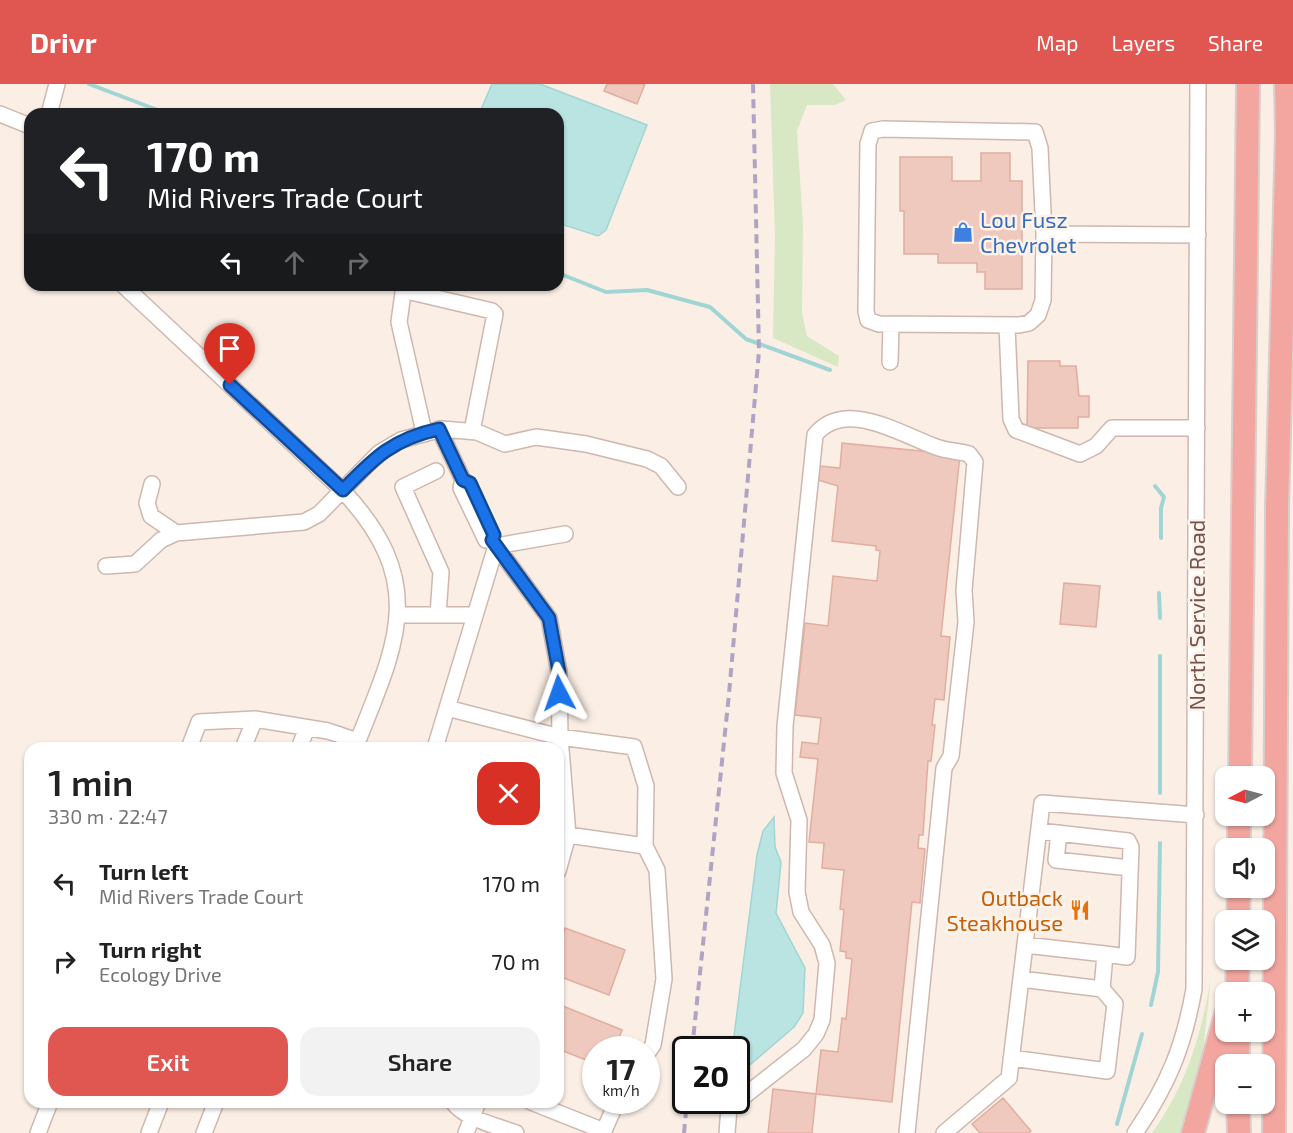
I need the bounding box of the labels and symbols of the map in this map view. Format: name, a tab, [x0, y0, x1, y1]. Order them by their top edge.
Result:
place label: Lou Fusz Chevrolet	[980, 206, 1077, 257]
shop icon: Lou Fusz Chevrolet	[951, 220, 975, 244]
pin	[204, 323, 255, 385]
street label: North Service Road	[1183, 520, 1209, 710]
position arrow	[527, 661, 591, 725]
north arrow	[1215, 766, 1275, 826]
place label: Outback Steakhouse	[947, 884, 1063, 935]
restaurant icon: Outback Steakhouse	[1068, 898, 1092, 922]
speed limit sign: 20	[672, 1036, 750, 1114]

